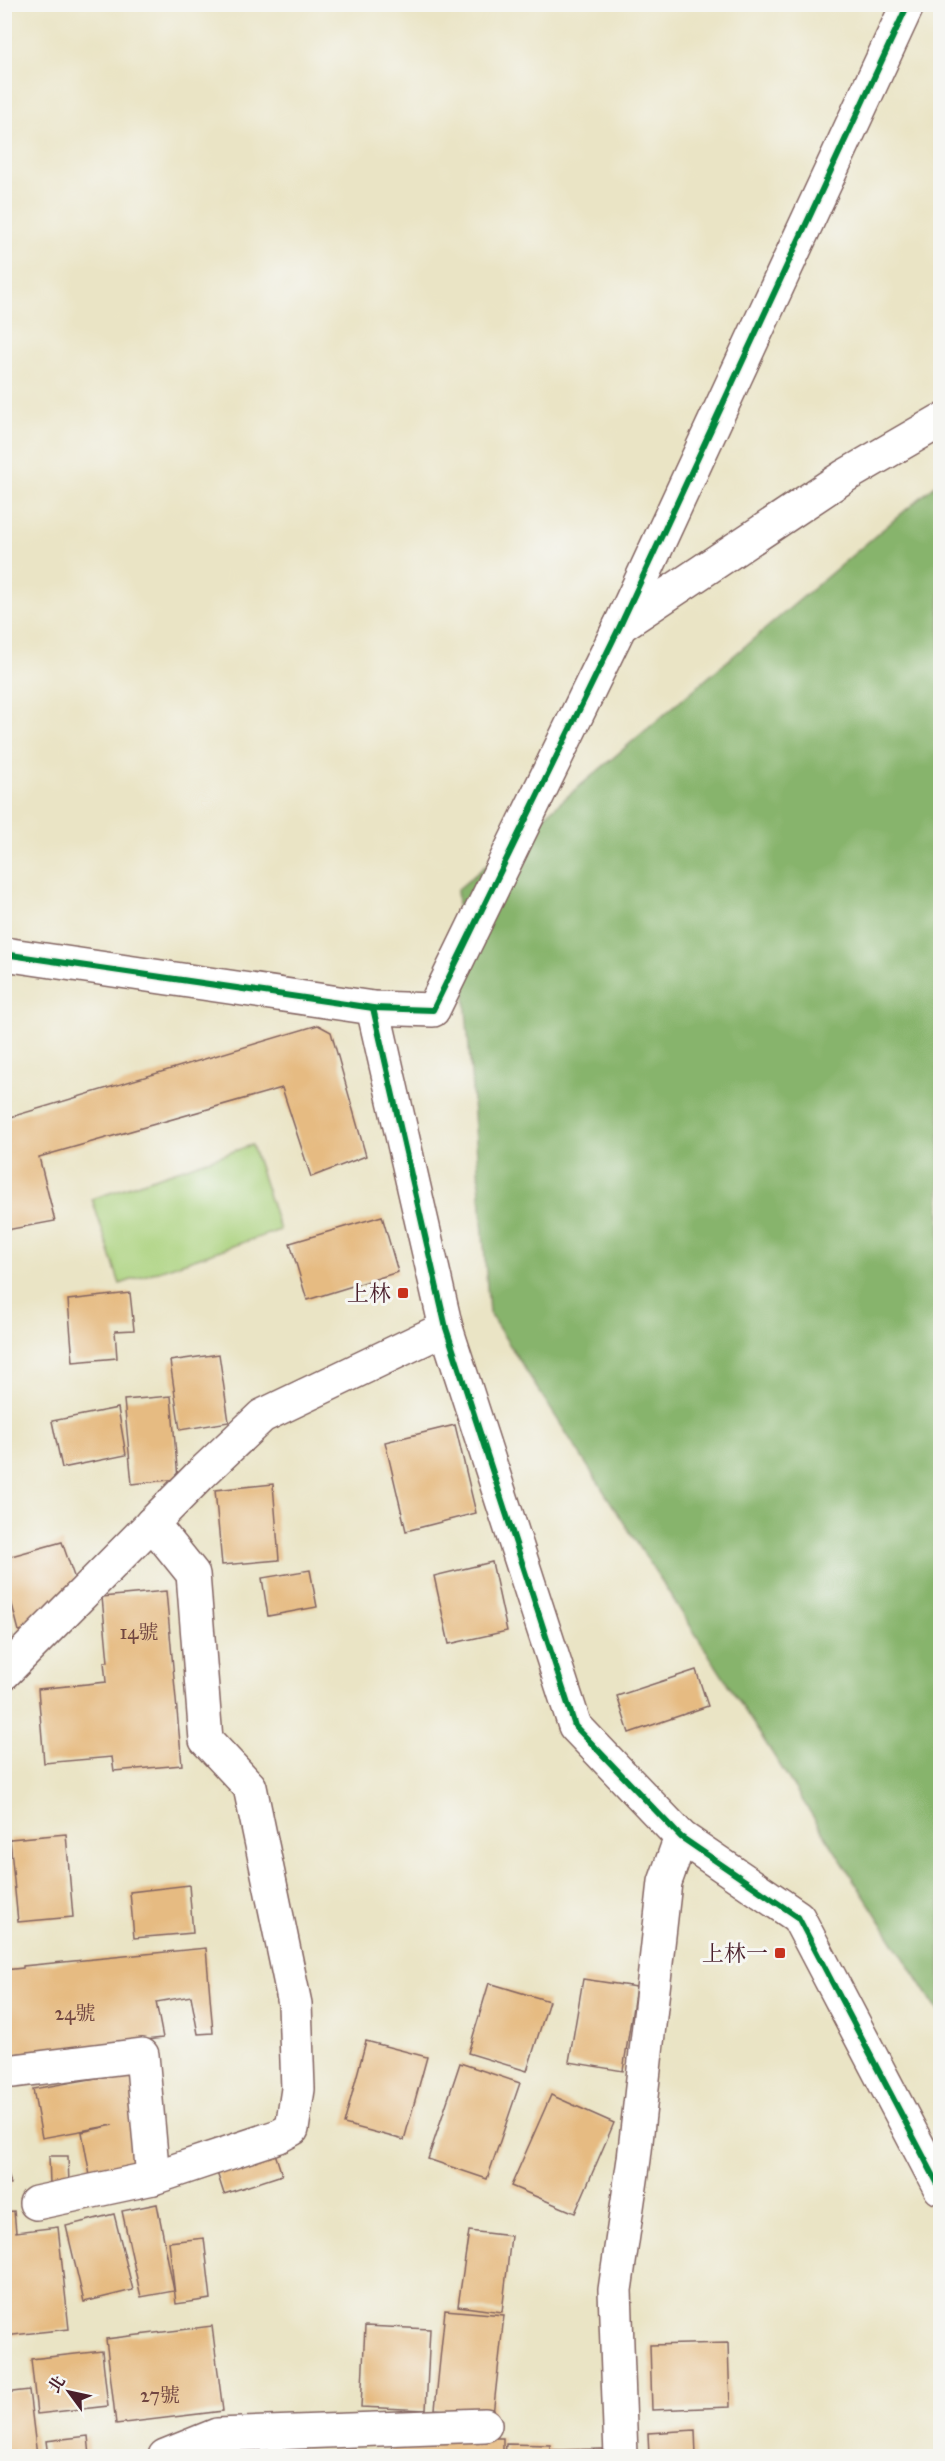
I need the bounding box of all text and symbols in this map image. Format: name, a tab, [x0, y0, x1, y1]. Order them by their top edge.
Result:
place label: 上林	[347, 1280, 391, 1307]
marker: 上林	[396, 1286, 410, 1300]
house number: 14號	[119, 1620, 159, 1644]
place label: 上林一	[702, 1940, 768, 1967]
marker: 上林一	[773, 1946, 787, 1960]
house number: 24號	[54, 2001, 96, 2025]
north arrow	[39, 2362, 99, 2422]
text: 北	[45, 2372, 69, 2396]
house number: 27號	[140, 2383, 180, 2407]

